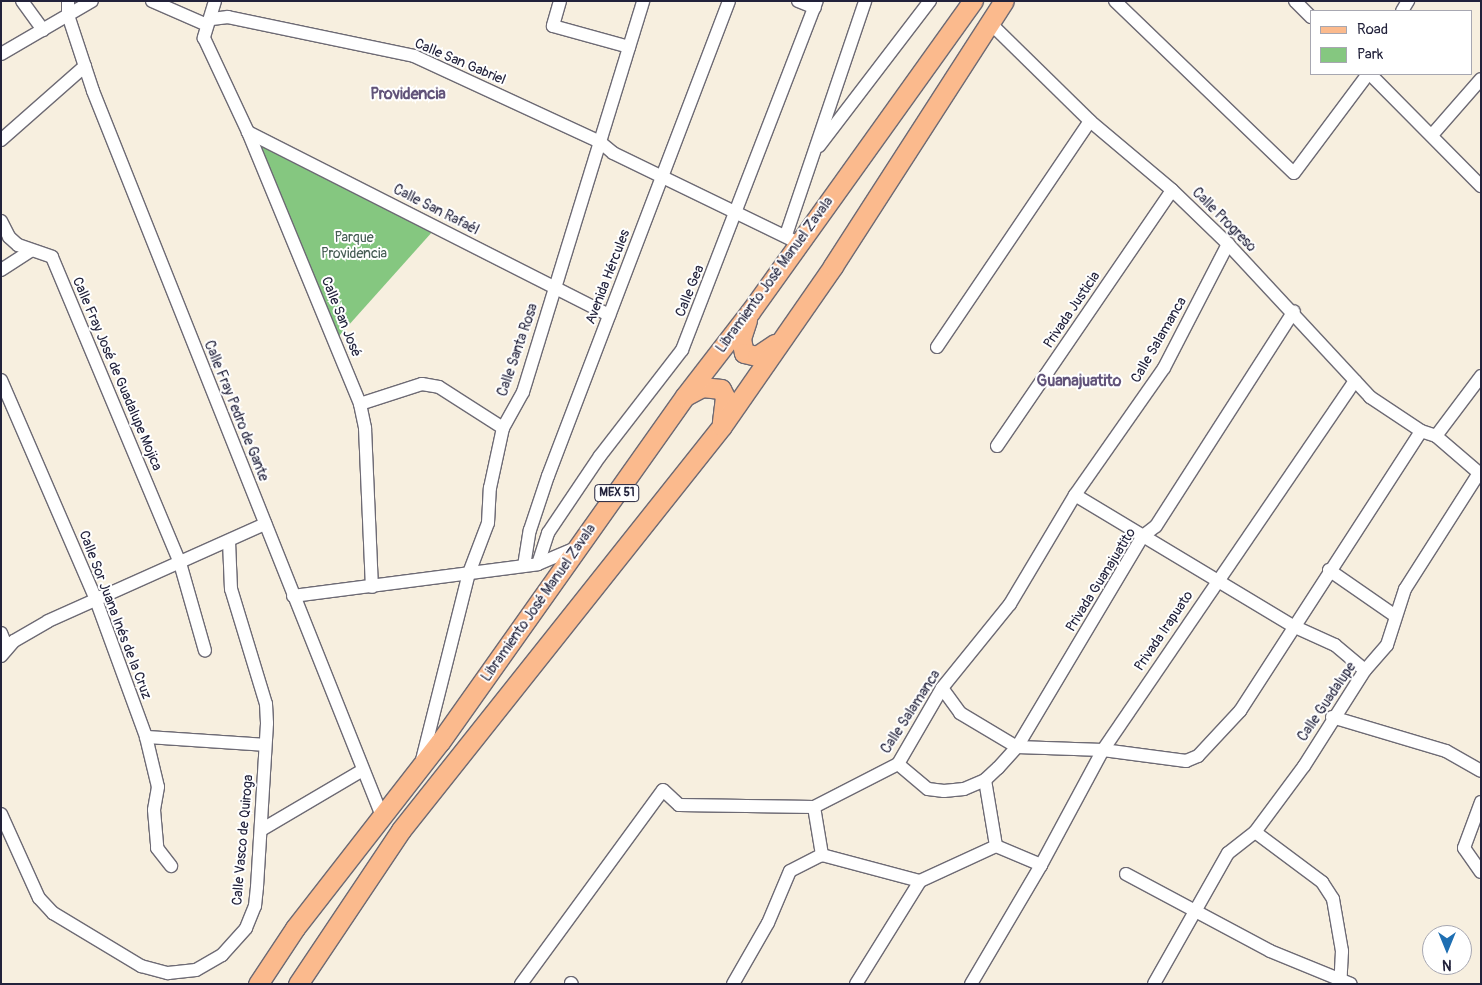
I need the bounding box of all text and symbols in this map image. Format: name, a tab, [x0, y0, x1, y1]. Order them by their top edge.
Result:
legend	[1310, 10, 1472, 75]
text: Road	[1357, 20, 1388, 39]
street label: Calle San Gabriel	[412, 35, 508, 89]
text: Park	[1357, 45, 1383, 64]
district label: Providencia	[370, 84, 446, 104]
street label: Calle San Rafaél	[390, 181, 482, 239]
street label: Calle Progreso	[1188, 184, 1260, 256]
street label: Libramiento José Manuel Zavala	[713, 194, 837, 356]
street label: Avenida Hércules	[582, 227, 634, 327]
park label: Parque Providencia	[321, 230, 387, 262]
street label: Calle Gea	[672, 263, 708, 319]
street label: Privada Justicia	[1040, 268, 1104, 352]
street label: Calle San José	[317, 274, 365, 360]
street label: Calle Fray José de Guadalupe Mojica	[69, 275, 165, 473]
street label: Calle Salamanca	[1128, 294, 1190, 386]
street label: Calle Santa Rosa	[494, 301, 542, 399]
street label: Calle Fray Pedro de Gante	[200, 338, 272, 484]
district label: Guanajuatito	[1037, 371, 1121, 391]
road number: MEX 51	[593, 483, 641, 502]
street label: Libramiento José Manuel Zavala	[478, 521, 600, 685]
street label: Privada Guanajuatito	[1062, 525, 1140, 635]
street label: Calle Sor Juana Inés de la Cruz	[75, 528, 155, 702]
street label: Privada Irapuato	[1131, 588, 1197, 674]
street label: Calle Guadalupe	[1294, 659, 1360, 745]
street label: Calle Salamanca	[878, 667, 944, 757]
street label: Calle Vasco de Quiroga	[229, 774, 257, 906]
north arrow	[1422, 925, 1472, 975]
text: N	[1442, 956, 1452, 973]

